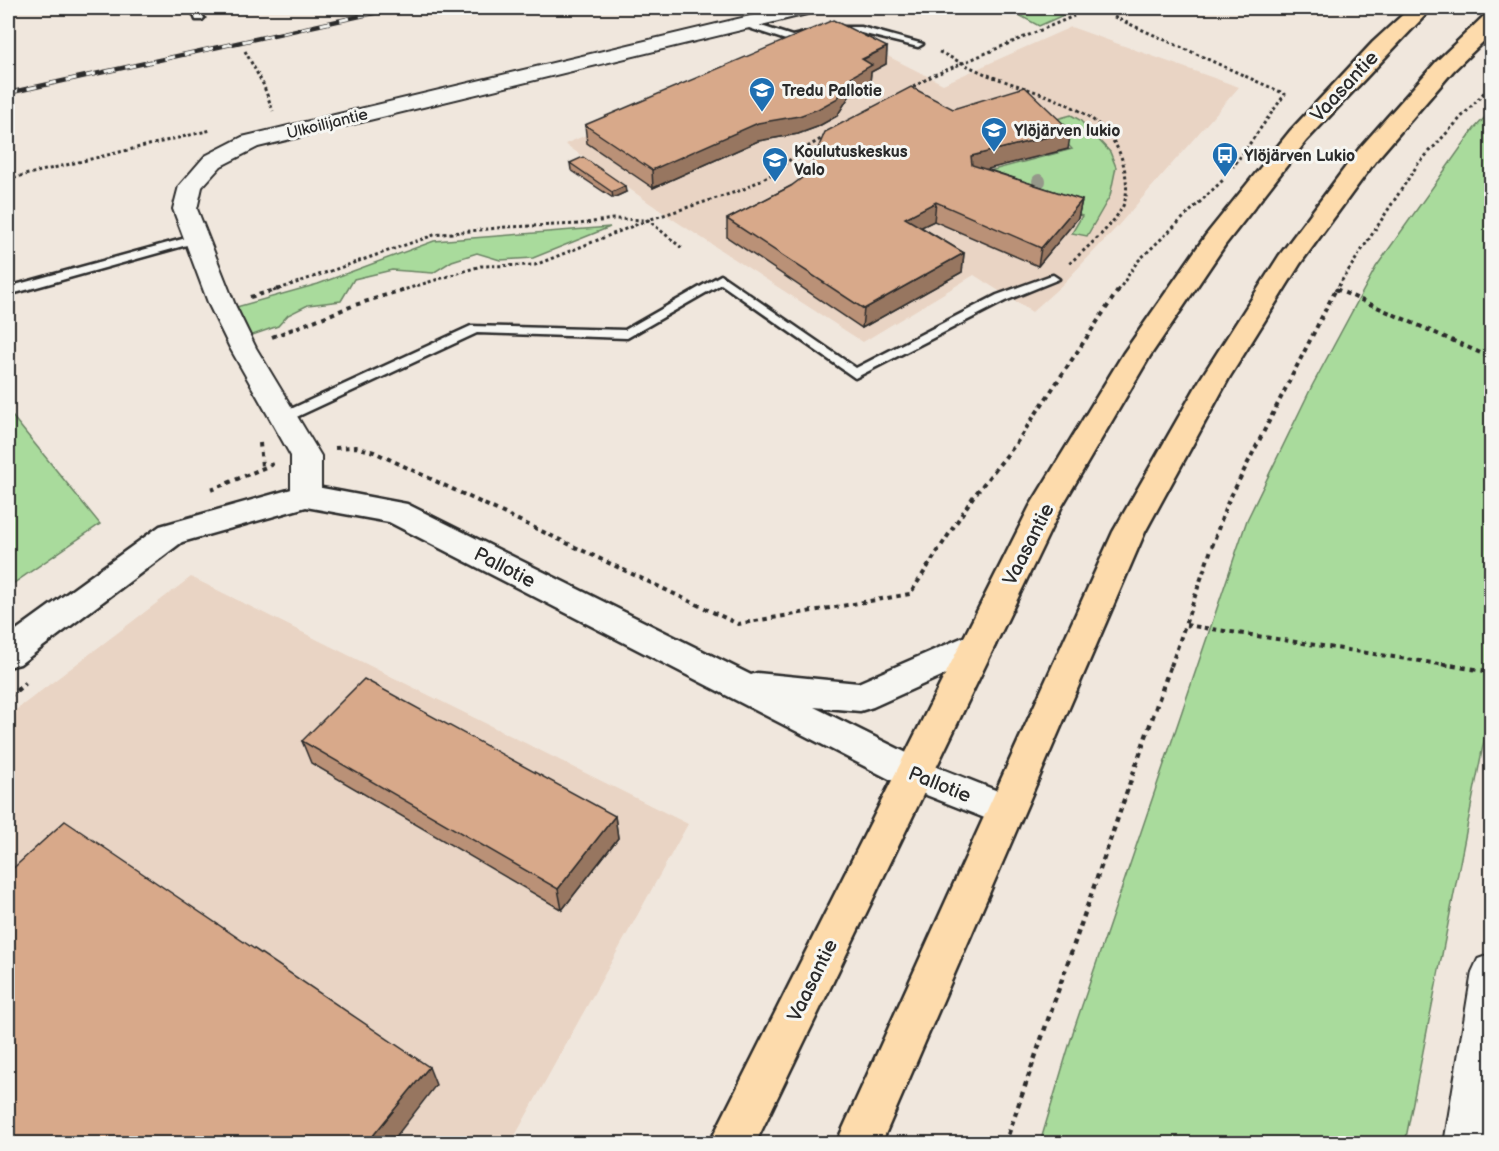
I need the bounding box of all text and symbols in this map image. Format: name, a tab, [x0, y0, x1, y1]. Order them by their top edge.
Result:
street label: Vaasantie	[1306, 46, 1384, 127]
school or university icon: Tredu Pallotie	[747, 75, 777, 113]
place label: Tredu Pallotie	[782, 82, 882, 101]
street label: Ulkoilijantie	[285, 105, 370, 144]
school or university icon: Ylöjärven lukio	[979, 115, 1009, 153]
place label: Ylöjärven lukio	[1014, 122, 1120, 141]
bus stop icon: Ylöjärven Lukio	[1210, 140, 1240, 178]
place label: Koulutuskeskus Valo	[794, 143, 908, 180]
school or university icon: Koulutuskeskus Valo	[760, 145, 790, 183]
place label: Ylöjärven Lukio	[1244, 147, 1355, 166]
street label: Vaasantie	[998, 499, 1060, 589]
street label: Pallotie	[470, 542, 539, 594]
street label: Pallotie	[905, 761, 975, 808]
street label: Vaasantie	[783, 935, 843, 1026]

